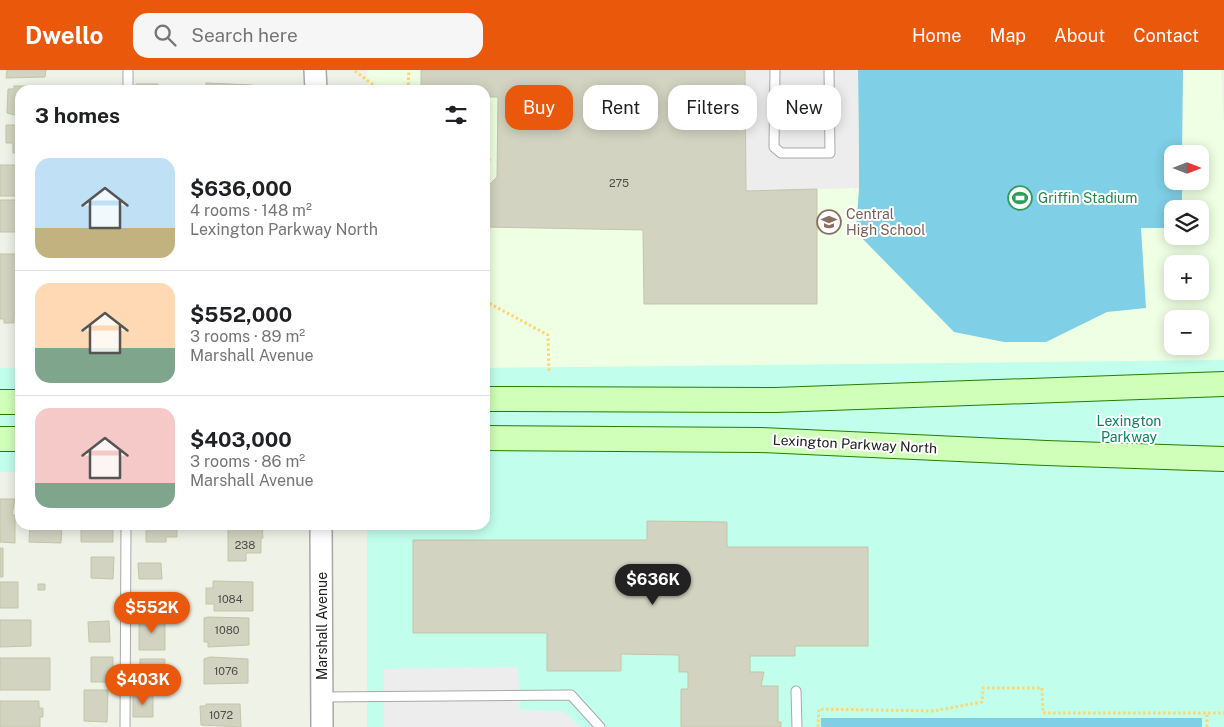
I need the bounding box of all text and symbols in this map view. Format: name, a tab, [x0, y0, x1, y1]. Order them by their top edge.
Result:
search box	[133, 13, 483, 58]
text: Dwello	[25, 21, 103, 49]
icon: search	[151, 21, 179, 49]
text: Search here	[191, 24, 298, 46]
text: Home	[912, 25, 962, 46]
text: Map	[990, 25, 1026, 46]
text: About	[1054, 25, 1105, 46]
text: Contact	[1133, 25, 1199, 46]
chip: Buy	[505, 85, 573, 130]
chip: Rent	[583, 85, 658, 130]
chip: Filters	[668, 85, 757, 130]
chip: New	[767, 85, 841, 130]
icon: filters	[442, 101, 470, 129]
text: 3 homes	[35, 103, 120, 128]
north arrow	[1164, 145, 1209, 190]
map controls	[1164, 145, 1209, 355]
text: $636,000	[190, 176, 292, 201]
house number: 275	[609, 177, 629, 189]
icon: home	[75, 178, 135, 238]
sports icon: Griffin Stadium	[1007, 185, 1033, 211]
place label: Griffin Stadium	[1038, 190, 1137, 206]
button: layers	[1164, 200, 1209, 245]
text: 4 rooms · 148 m²	[190, 201, 312, 220]
place label: Central High School	[846, 206, 925, 238]
school or university icon: Central High School	[816, 209, 842, 235]
text: Lexington Parkway North	[190, 220, 378, 239]
button: +	[1164, 255, 1209, 300]
text: $552,000	[190, 302, 292, 327]
icon: home	[75, 303, 135, 363]
button: −	[1164, 310, 1209, 355]
text: 3 rooms · 89 m²	[190, 327, 305, 346]
text: Marshall Avenue	[190, 346, 314, 365]
park label: Lexington Parkway	[1097, 413, 1161, 445]
text: $403,000	[190, 427, 292, 452]
icon: home	[75, 428, 135, 488]
street label: Lexington Parkway North	[772, 432, 938, 456]
text: 3 rooms · 86 m²	[190, 452, 305, 471]
text: Marshall Avenue	[190, 471, 314, 490]
house number: 238	[235, 539, 255, 551]
pin: $636K	[618, 564, 688, 606]
text: $636K	[626, 570, 680, 589]
street label: Marshall Avenue	[314, 572, 330, 680]
pin: $552K	[117, 592, 187, 634]
house number: 1084	[217, 593, 243, 605]
text: $552K	[125, 598, 179, 617]
house number: 1080	[215, 624, 240, 636]
pin: $403K	[108, 664, 178, 706]
house number: 1076	[214, 665, 238, 677]
text: $403K	[116, 670, 170, 689]
house number: 1072	[209, 709, 234, 721]

